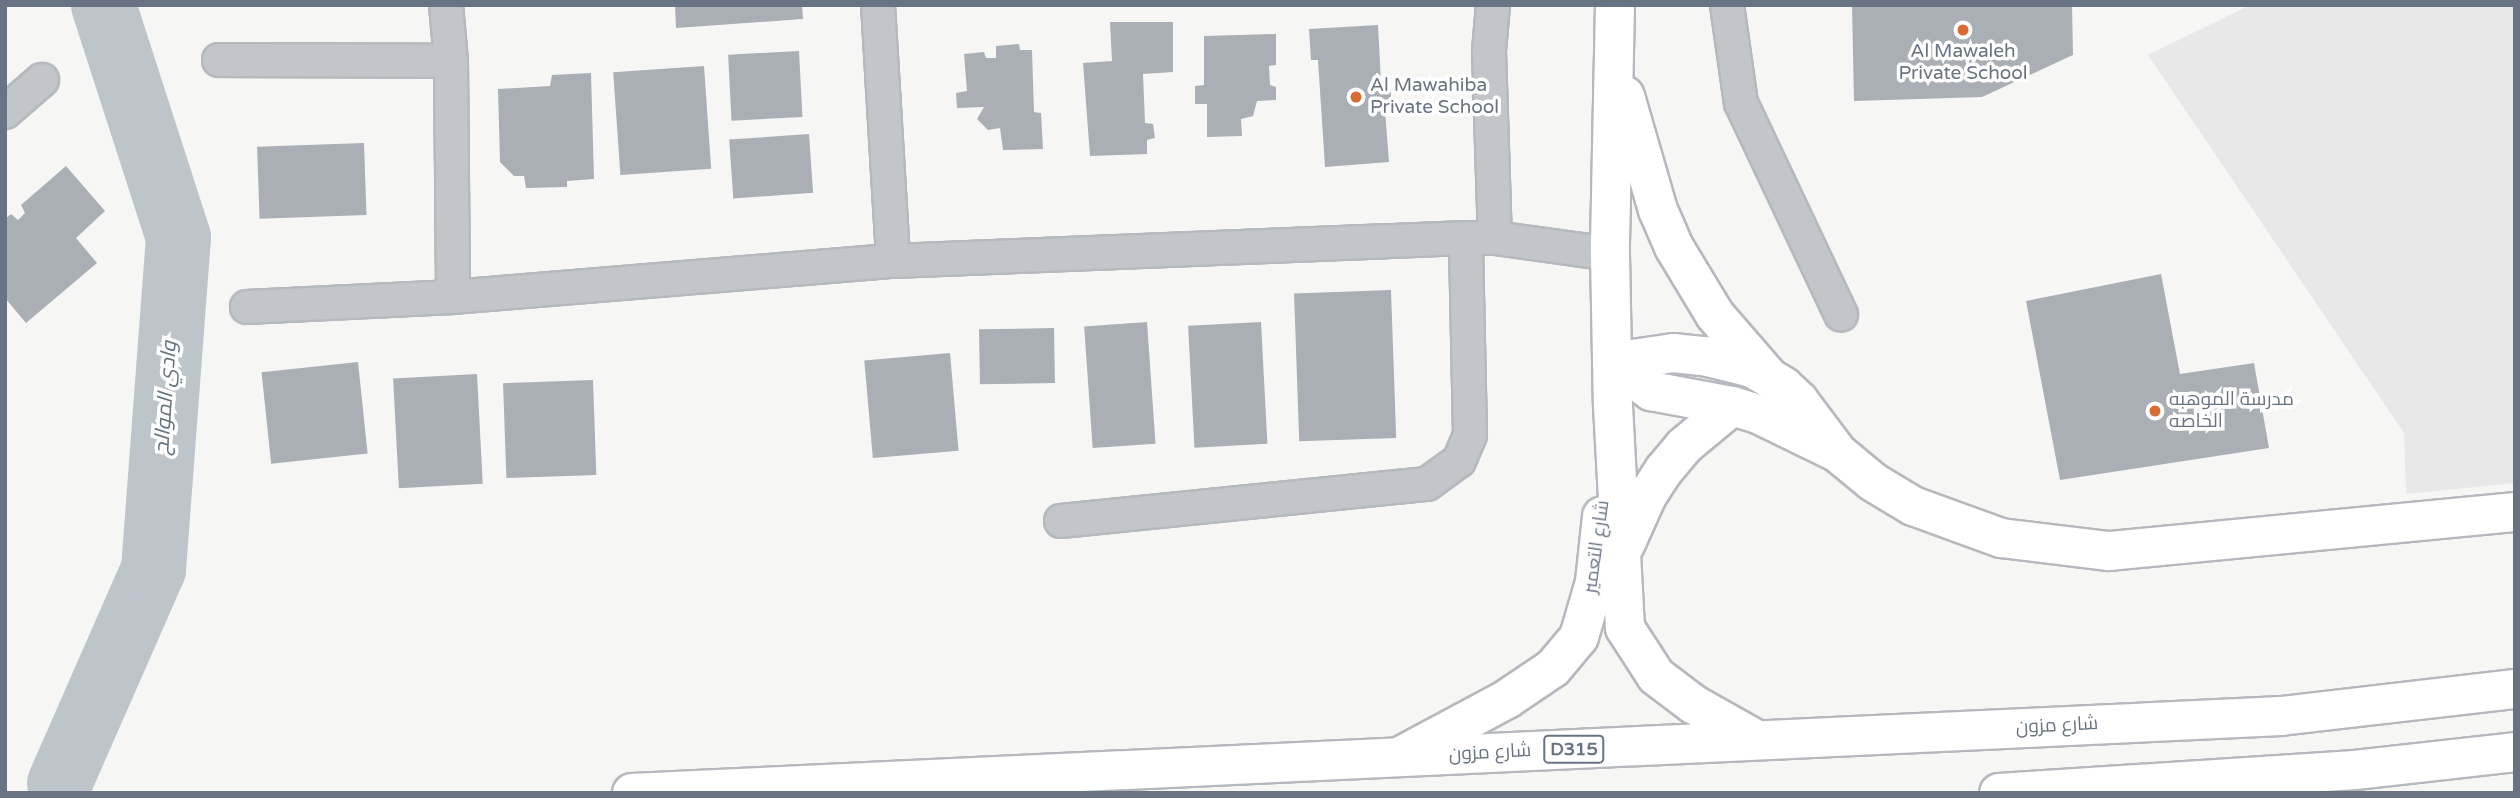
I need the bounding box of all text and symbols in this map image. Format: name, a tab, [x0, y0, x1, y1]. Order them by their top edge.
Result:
marker: Al Mawaleh Private School	[1955, 22, 1971, 38]
place label: Al Mawaleh Private School	[1898, 41, 2028, 85]
place label: Al Mawahiba Private School	[1370, 75, 1499, 119]
marker: Al Mawahiba Private School	[1348, 89, 1364, 105]
water label: وادي الموالح	[149, 340, 183, 456]
place label: مدرسة الموهبه الخاصه	[2169, 389, 2294, 433]
marker: مدرسة الموهبه الخاصه	[2147, 403, 2163, 419]
street label: شارع التعمير	[1579, 499, 1615, 595]
street label: شارع مزون	[2015, 712, 2099, 740]
road number: D315	[1542, 734, 1606, 764]
street label: شارع مزون	[1448, 739, 1532, 767]

